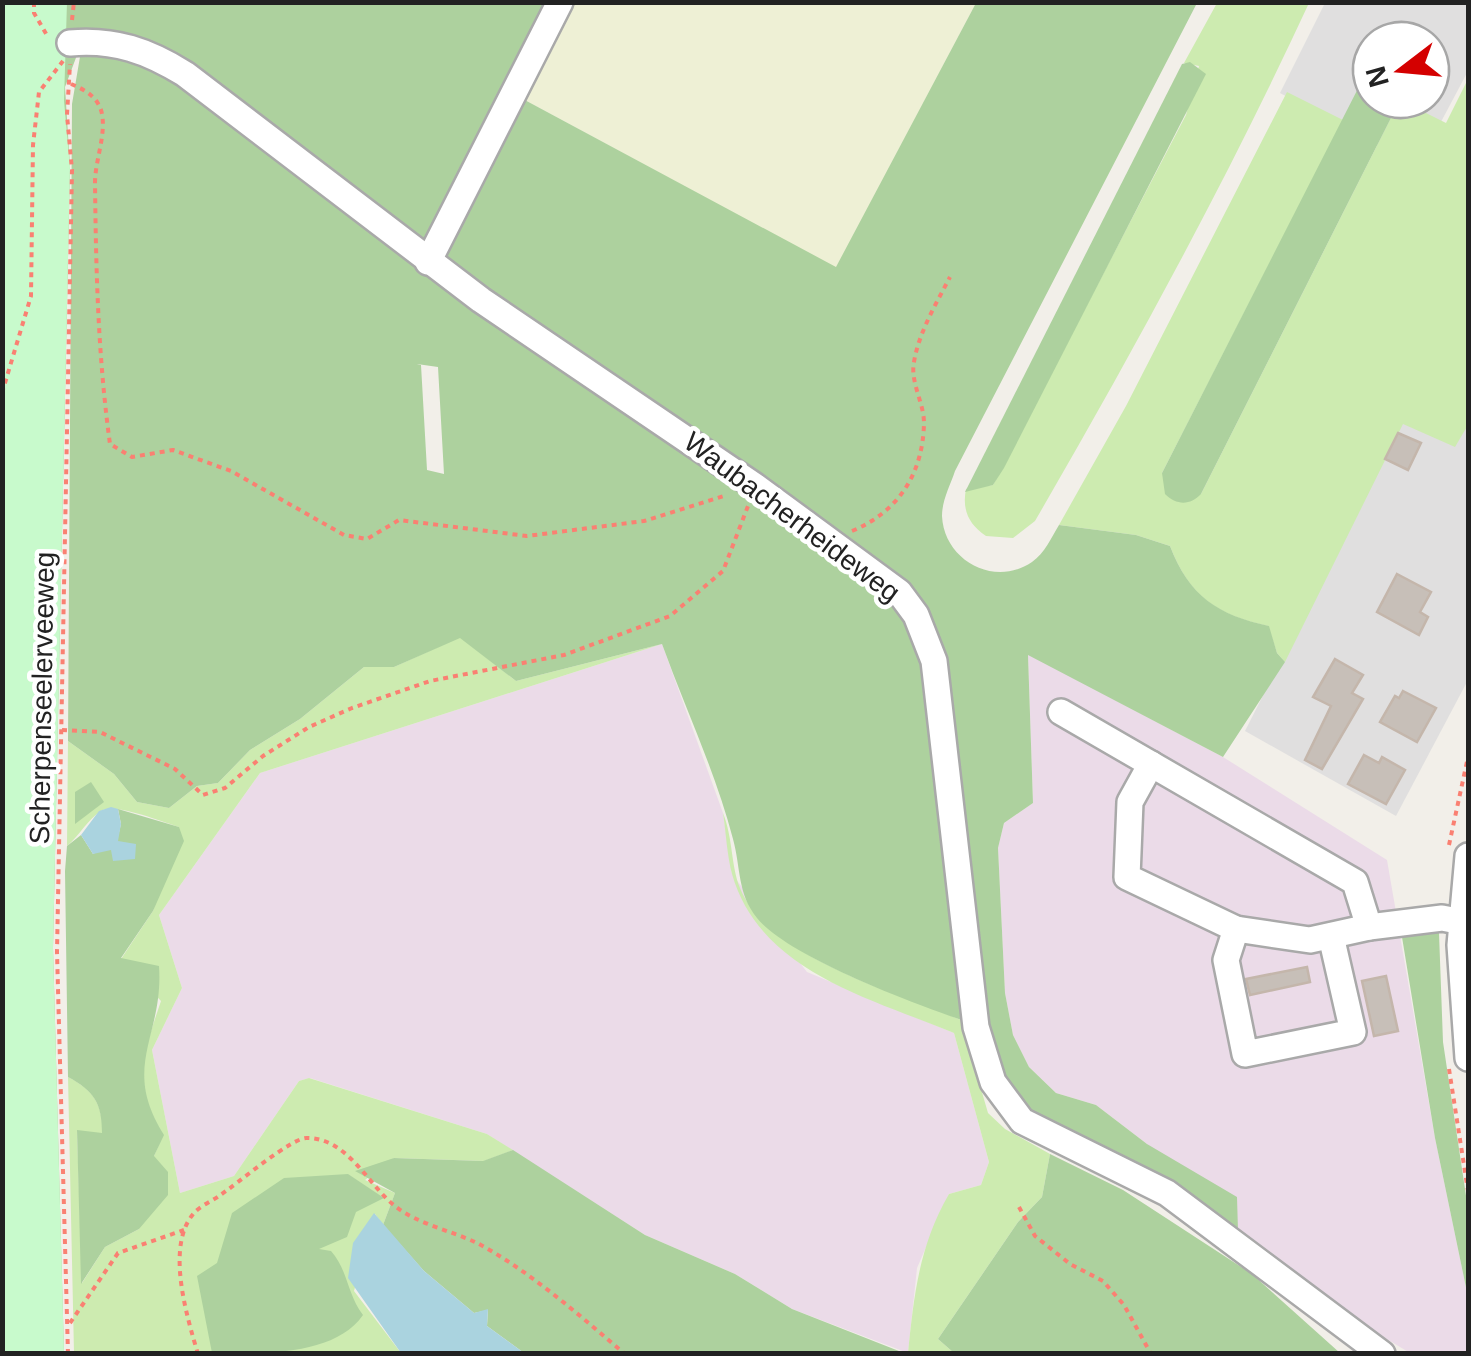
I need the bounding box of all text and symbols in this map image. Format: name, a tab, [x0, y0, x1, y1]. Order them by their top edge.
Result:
north arrow	[1351, 20, 1451, 120]
text: N	[1360, 63, 1395, 91]
street label: Waubacherheideweg	[678, 426, 906, 608]
street label: Scherpenseelerveeweg	[24, 551, 60, 845]

